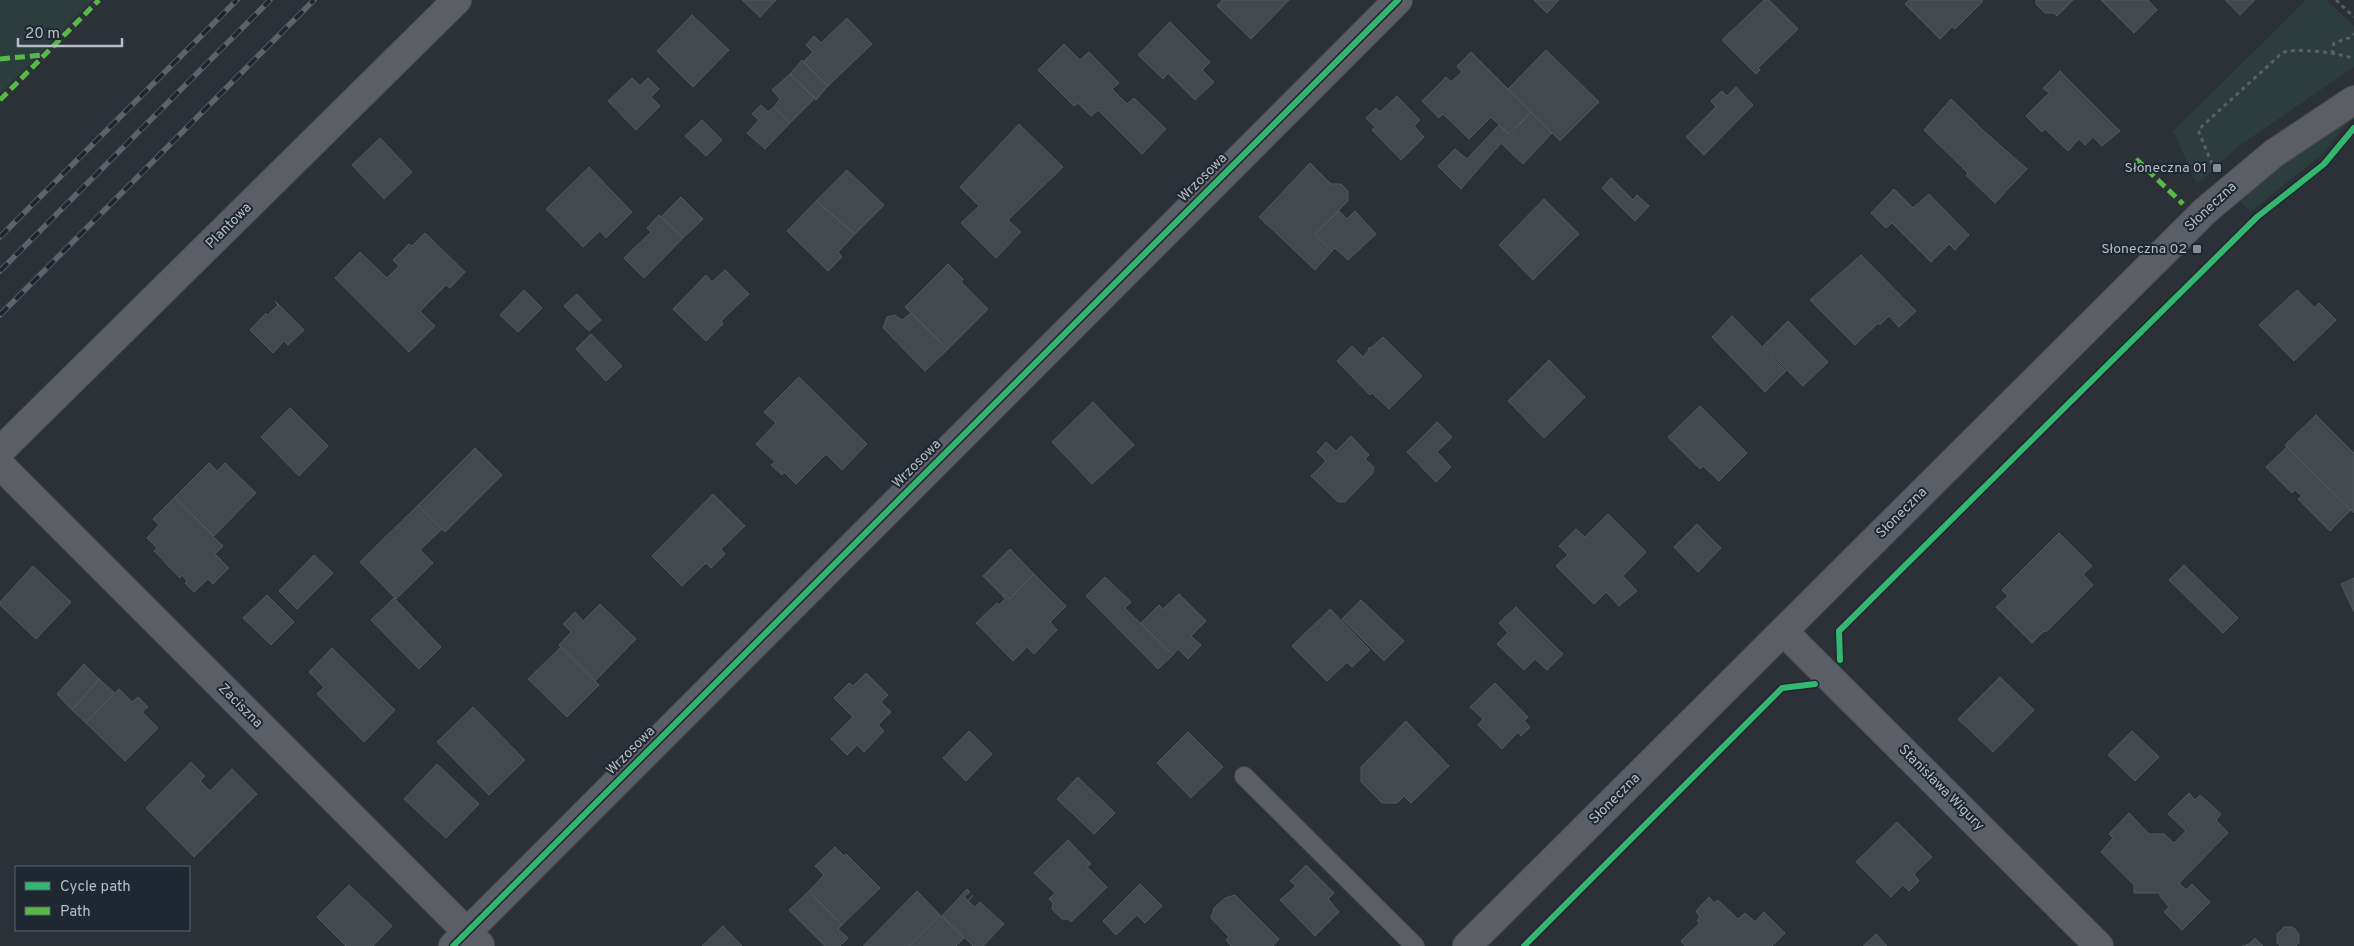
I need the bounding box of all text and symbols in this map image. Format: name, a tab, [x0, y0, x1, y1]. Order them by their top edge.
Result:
scale bar	[18, 15, 121, 47]
text: 20 m	[25, 25, 60, 44]
street label: Wrzosowa	[1175, 150, 1231, 206]
place label: Słoneczna 01	[2125, 160, 2207, 177]
marker: Słoneczna 01	[2211, 162, 2223, 174]
street label: Słoneczna	[2181, 179, 2241, 235]
street label: Plantowa	[203, 200, 255, 252]
place label: Słoneczna 02	[2101, 241, 2187, 258]
marker: Słoneczna 02	[2191, 243, 2203, 255]
street label: Wrzosowa	[889, 436, 945, 492]
street label: Słoneczna	[1873, 484, 1931, 542]
street label: Zaciszna	[214, 680, 266, 732]
street label: Wrzosowa	[603, 723, 659, 779]
street label: Stanisława Wigury	[1895, 742, 1987, 834]
street label: Słoneczna	[1586, 770, 1644, 828]
legend	[15, 866, 190, 931]
text: Cycle path	[60, 878, 131, 897]
text: Path	[60, 903, 91, 922]

